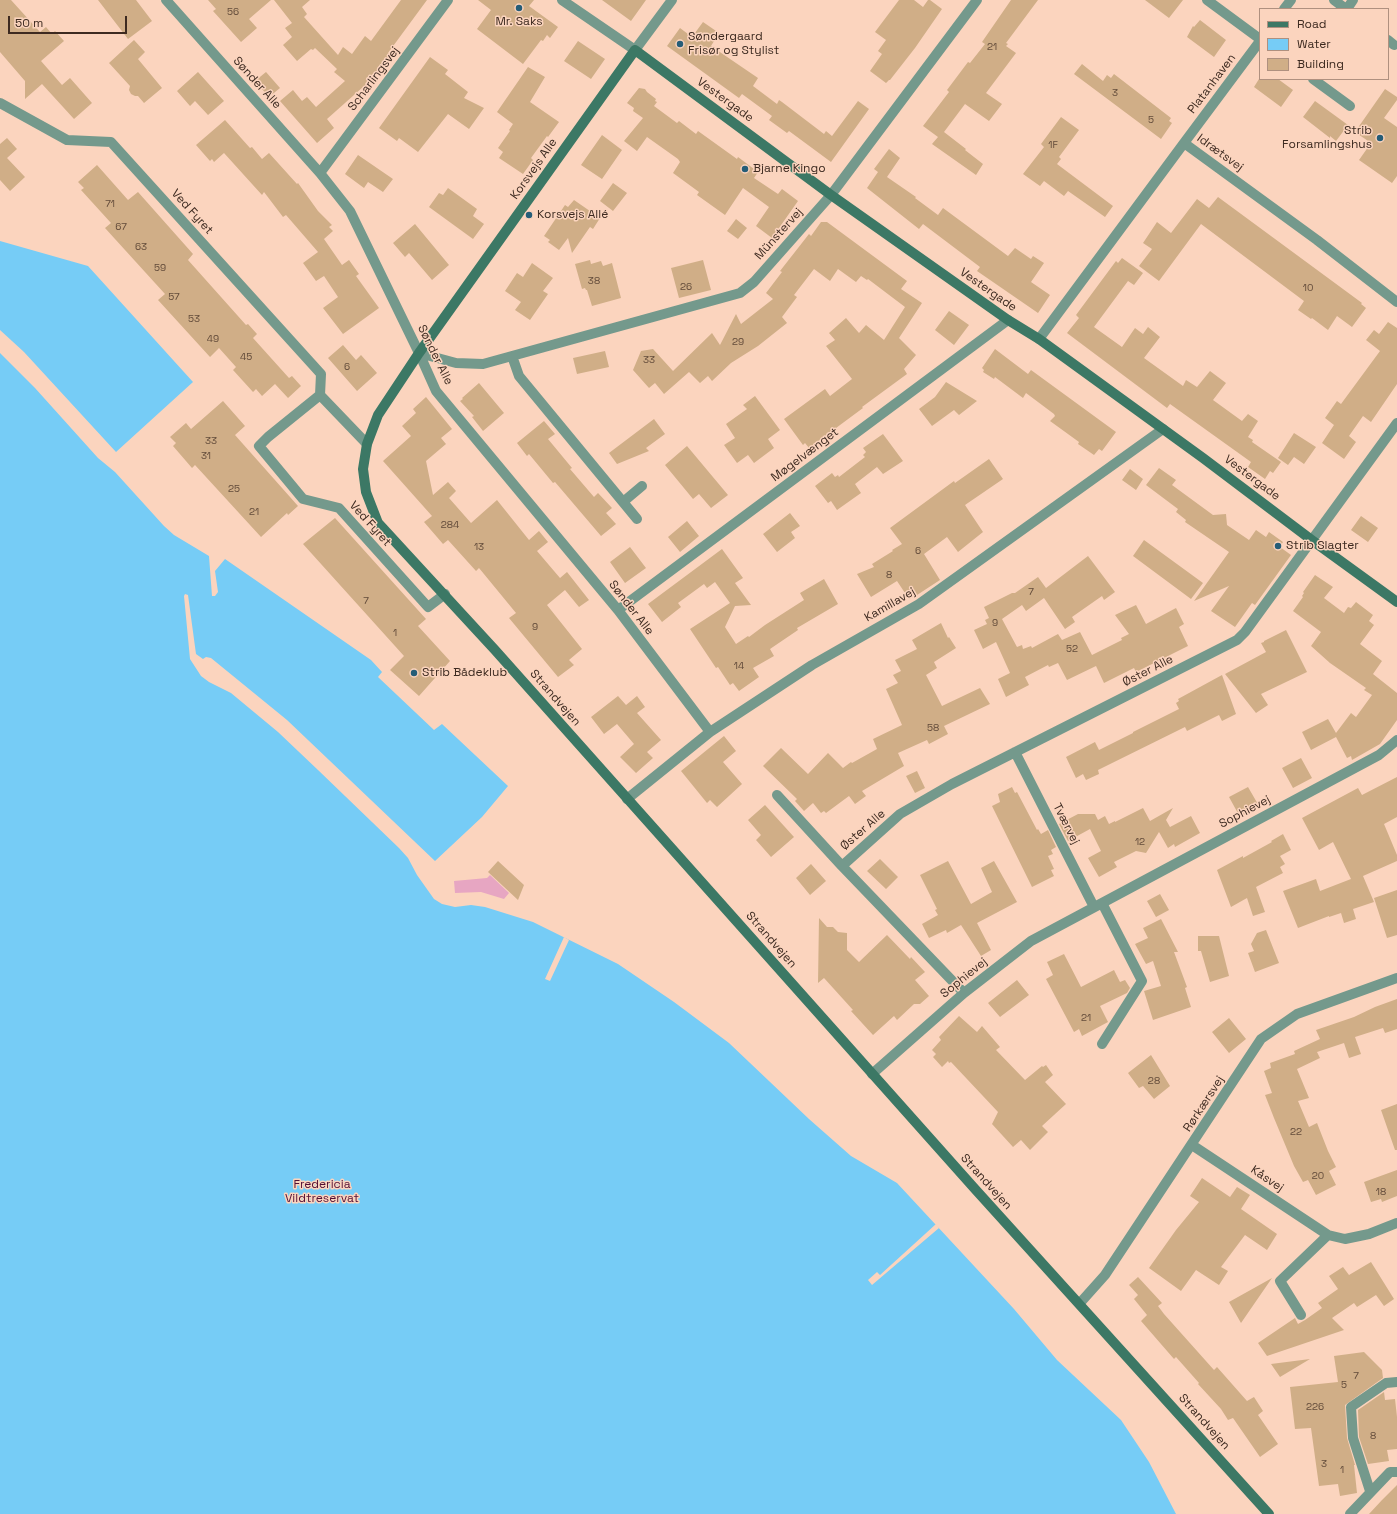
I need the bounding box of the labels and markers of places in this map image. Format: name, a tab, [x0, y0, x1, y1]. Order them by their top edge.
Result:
marker: Mr. Saks	[514, 3, 524, 13]
place label: Mr. Saks	[495, 15, 543, 29]
place label: Søndergaard Frisør og Stylist	[688, 30, 779, 58]
marker: Søndergaard Frisør og Stylist	[675, 39, 685, 49]
place label: Strib Forsamlingshus	[1282, 124, 1372, 152]
marker: Strib Forsamlingshus	[1375, 133, 1385, 143]
place label: Bjarne Kingo	[753, 162, 826, 176]
marker: Bjarne Kingo	[740, 164, 750, 174]
place label: Korsvejs Allé	[537, 208, 608, 222]
marker: Korsvejs Allé	[524, 210, 534, 220]
place label: Strib Slagter	[1286, 539, 1359, 553]
marker: Strib Slagter	[1273, 541, 1283, 551]
place label: Strib Bådeklub	[422, 666, 507, 680]
marker: Strib Bådeklub	[409, 668, 419, 678]

